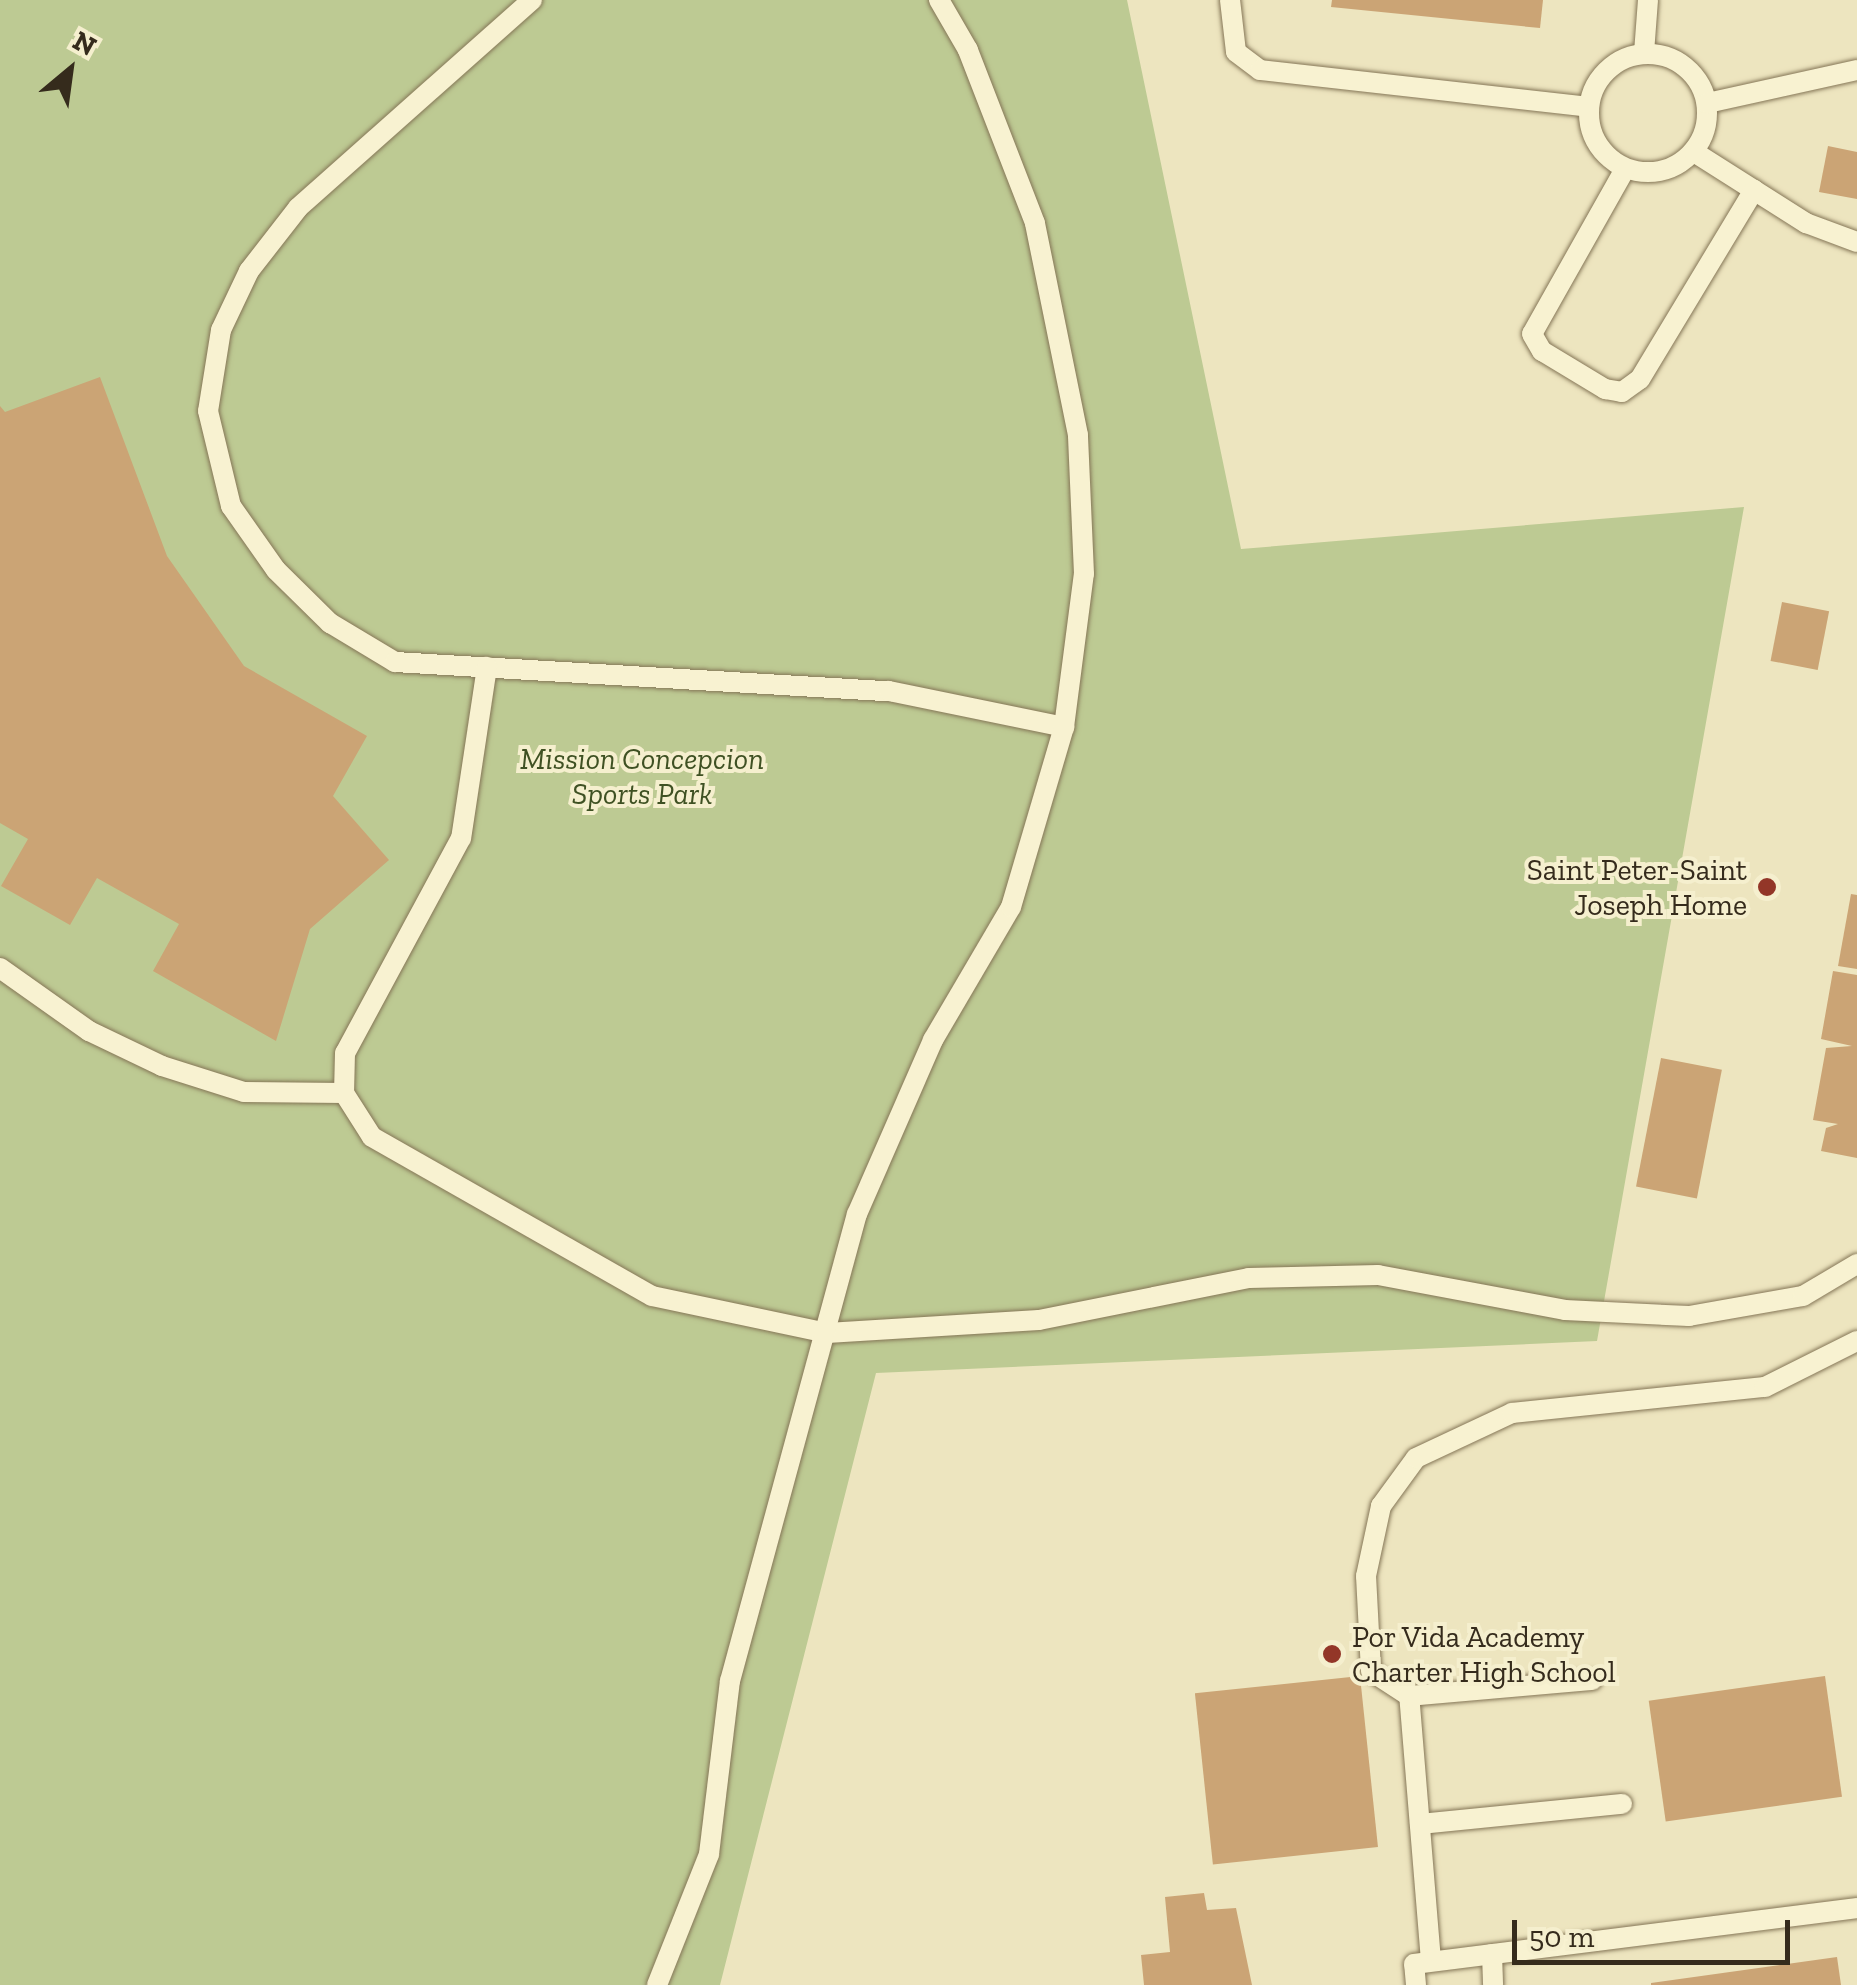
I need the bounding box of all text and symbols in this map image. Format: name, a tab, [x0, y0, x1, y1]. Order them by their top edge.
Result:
north arrow	[20, 20, 120, 120]
text: N	[67, 24, 102, 63]
park label: Mission Concepcion Sports Park	[520, 741, 764, 812]
place label: Saint Peter-Saint Joseph Home	[1527, 852, 1747, 922]
marker: Saint Peter-Saint Joseph Home	[1756, 876, 1778, 898]
place label: Por Vida Academy Charter High School	[1352, 1619, 1616, 1690]
marker: Por Vida Academy Charter High School	[1321, 1643, 1343, 1665]
scale bar	[1517, 1900, 1794, 1962]
text: 50 m	[1529, 1919, 1594, 1955]

